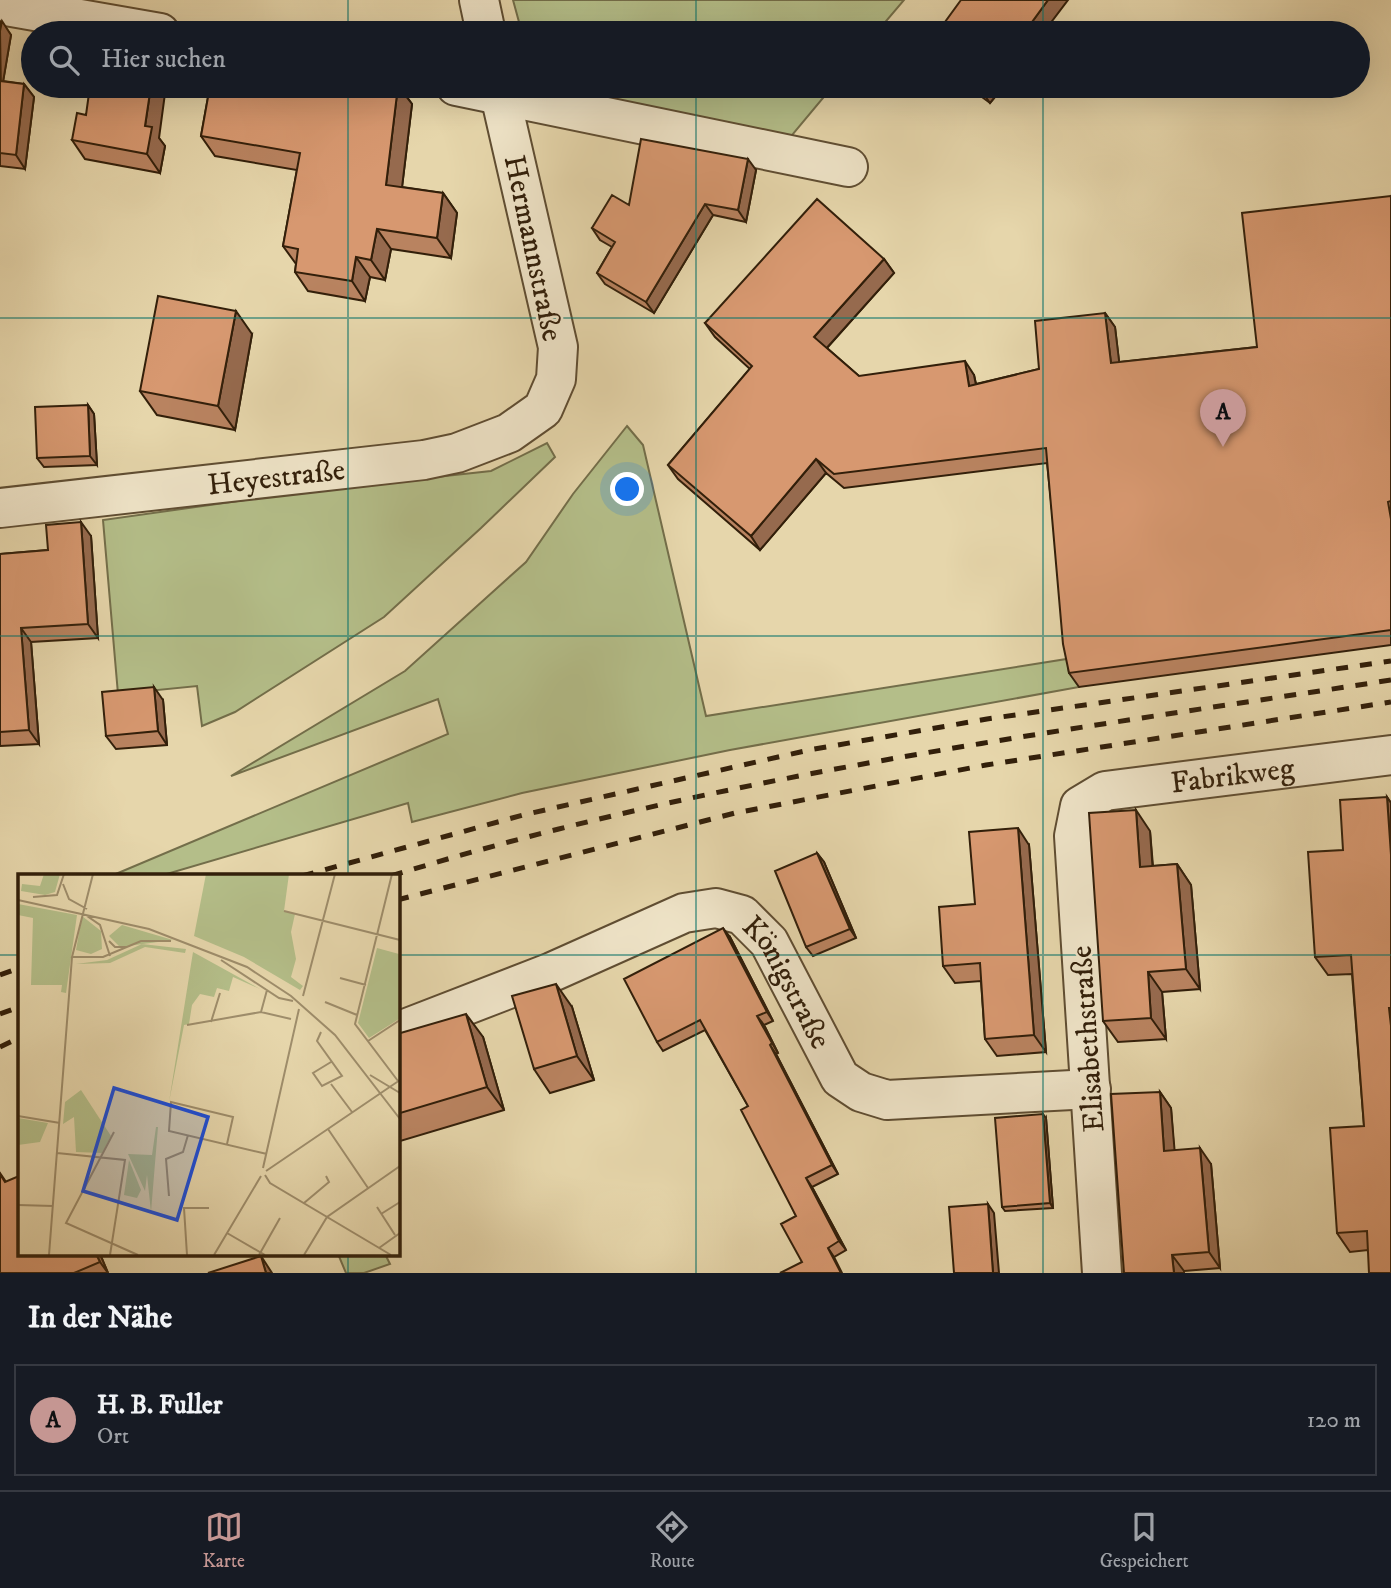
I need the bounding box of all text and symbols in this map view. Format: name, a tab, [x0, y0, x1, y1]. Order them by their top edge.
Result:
search box	[21, 21, 1370, 98]
icon: search	[45, 41, 83, 79]
text: Hier suchen	[101, 43, 226, 76]
street label: Hermannstraße	[495, 152, 570, 345]
pin: A	[1200, 389, 1246, 447]
street label: Heyestraße	[206, 452, 347, 504]
your location	[610, 472, 644, 506]
street label: Fabrikweg	[1169, 750, 1297, 803]
inset map	[18, 874, 399, 1256]
street label: Königstraße	[734, 909, 838, 1055]
street label: Elisabethstraße	[1064, 945, 1113, 1133]
text: In der Nähe	[28, 1300, 172, 1337]
text: H. B. Fuller	[97, 1389, 223, 1422]
text: A	[46, 1406, 60, 1435]
text: 120 m	[1307, 1406, 1361, 1435]
text: Ort	[97, 1422, 129, 1451]
tab: Karte	[202, 1508, 245, 1573]
tab: Route	[650, 1508, 695, 1573]
tab: Gespeichert	[1100, 1508, 1189, 1573]

